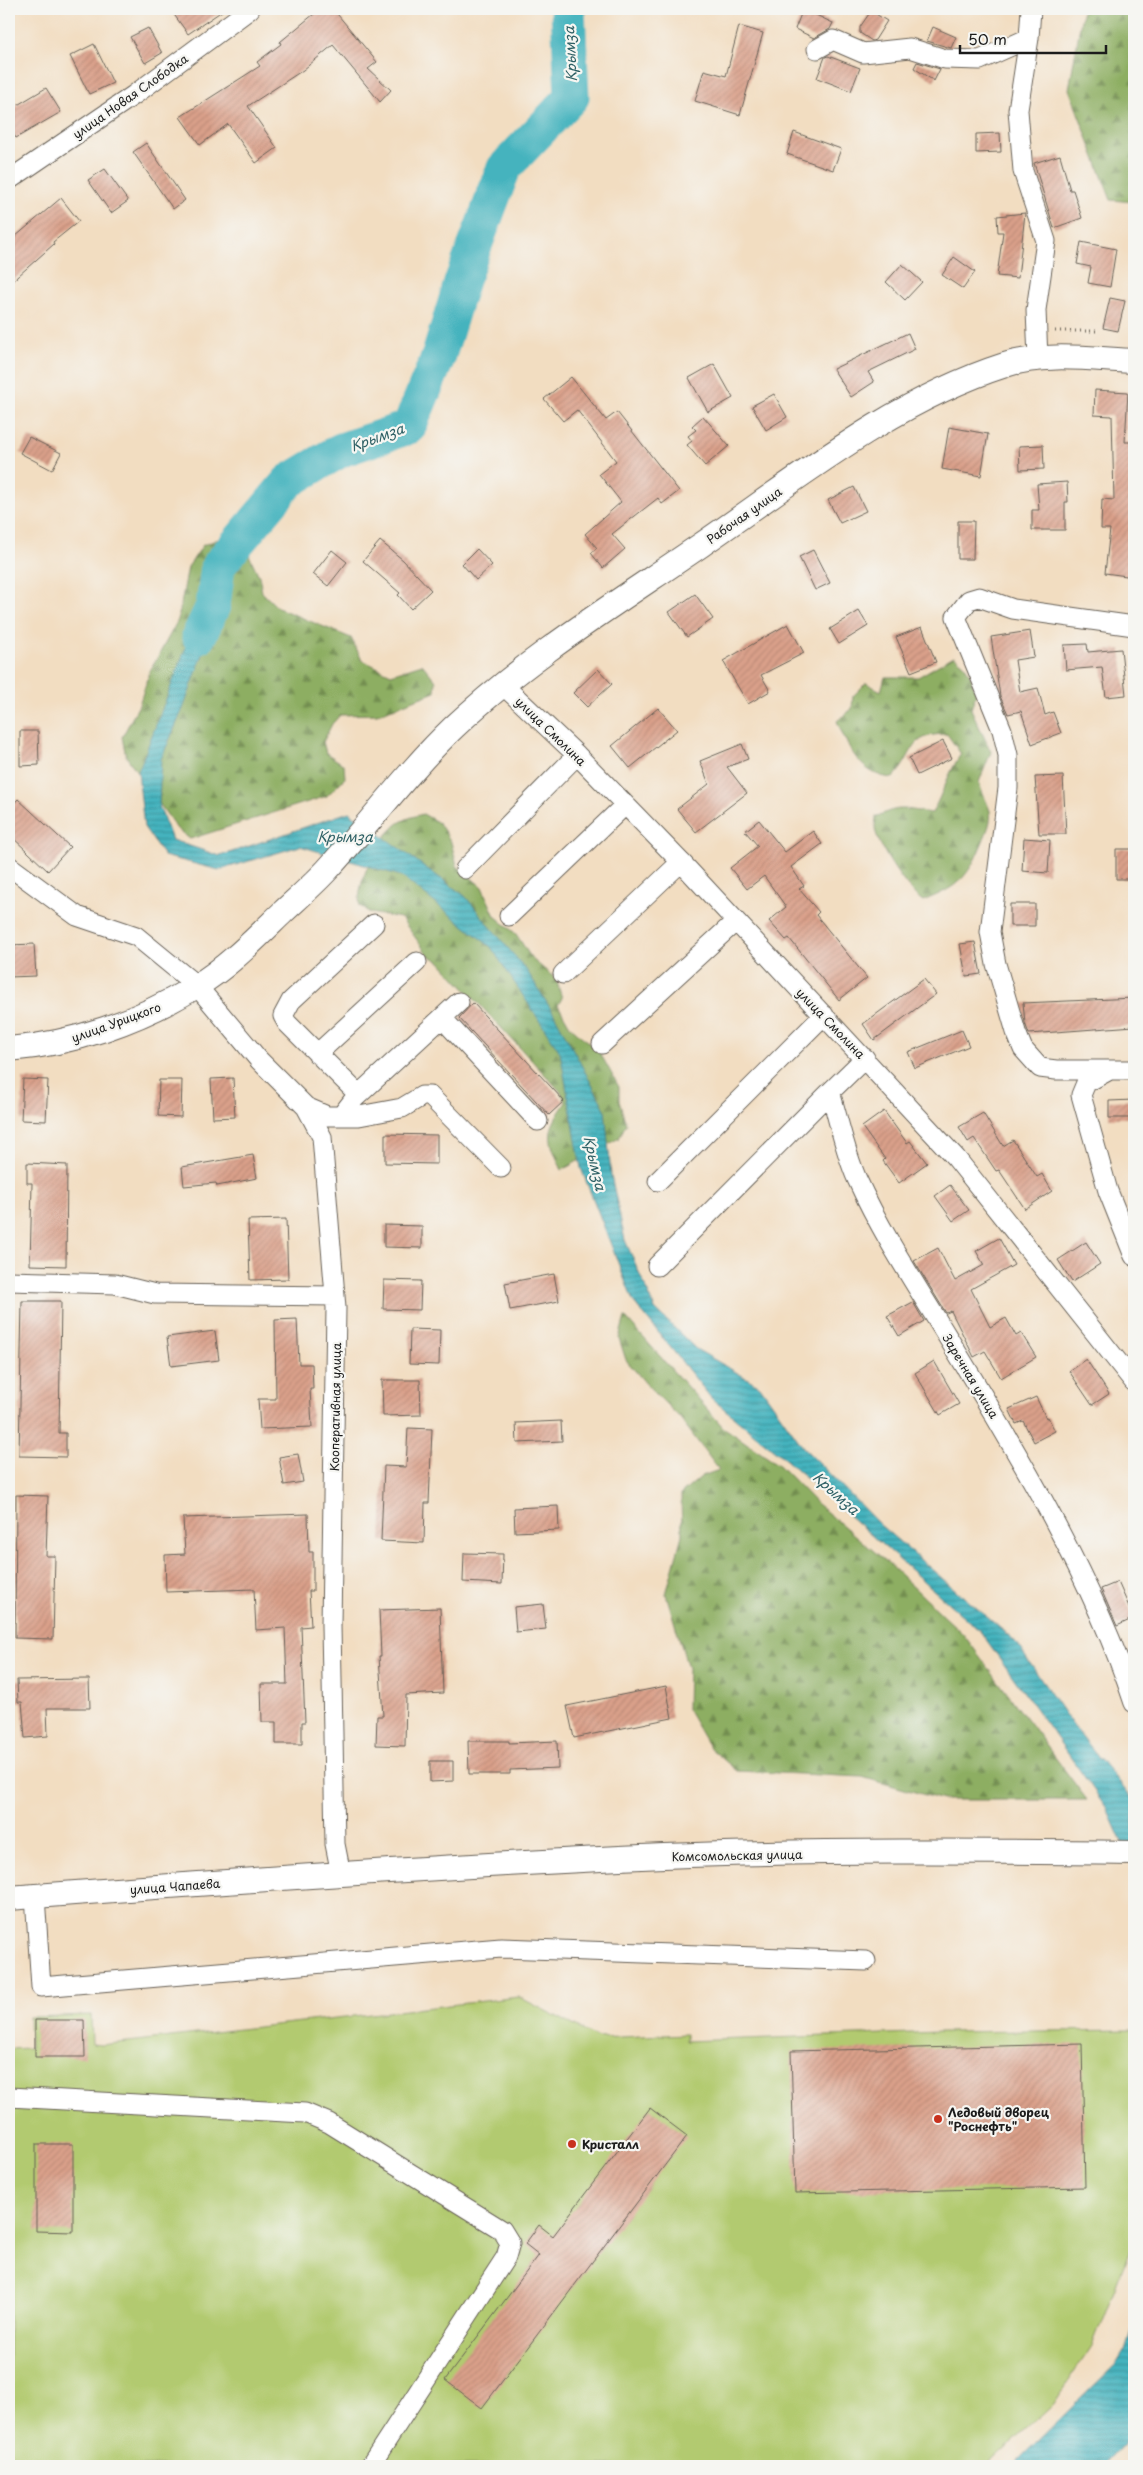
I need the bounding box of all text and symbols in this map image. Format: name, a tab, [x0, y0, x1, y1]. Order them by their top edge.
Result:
scale bar	[960, 22, 1107, 54]
water label: Крымза	[558, 25, 582, 82]
text: 50 m	[968, 27, 1007, 50]
street label: улица Новая Слободка	[69, 49, 192, 143]
water label: Крымза	[347, 417, 408, 456]
street label: Рабочая улица	[703, 482, 786, 548]
street label: улица Смолина	[511, 692, 591, 770]
water label: Крымза	[317, 826, 374, 847]
street label: улица Смолина	[792, 983, 870, 1063]
street label: улица Урицкого	[69, 997, 163, 1047]
water label: Крымза	[579, 1134, 612, 1194]
street label: Заречная улица	[939, 1330, 1004, 1422]
street label: Кооперативная улица	[325, 1342, 345, 1471]
water label: Крымза	[808, 1467, 865, 1520]
street label: Комсомольская улица	[671, 1845, 803, 1865]
street label: улица Чапаева	[129, 1874, 221, 1898]
place label: Ледовый дворец "Роснефть"	[948, 2103, 1050, 2135]
marker: Ледовый дворец "Роснефть"	[932, 2113, 944, 2125]
place label: Кристалл	[582, 2135, 639, 2153]
marker: Кристалл	[566, 2138, 578, 2150]

